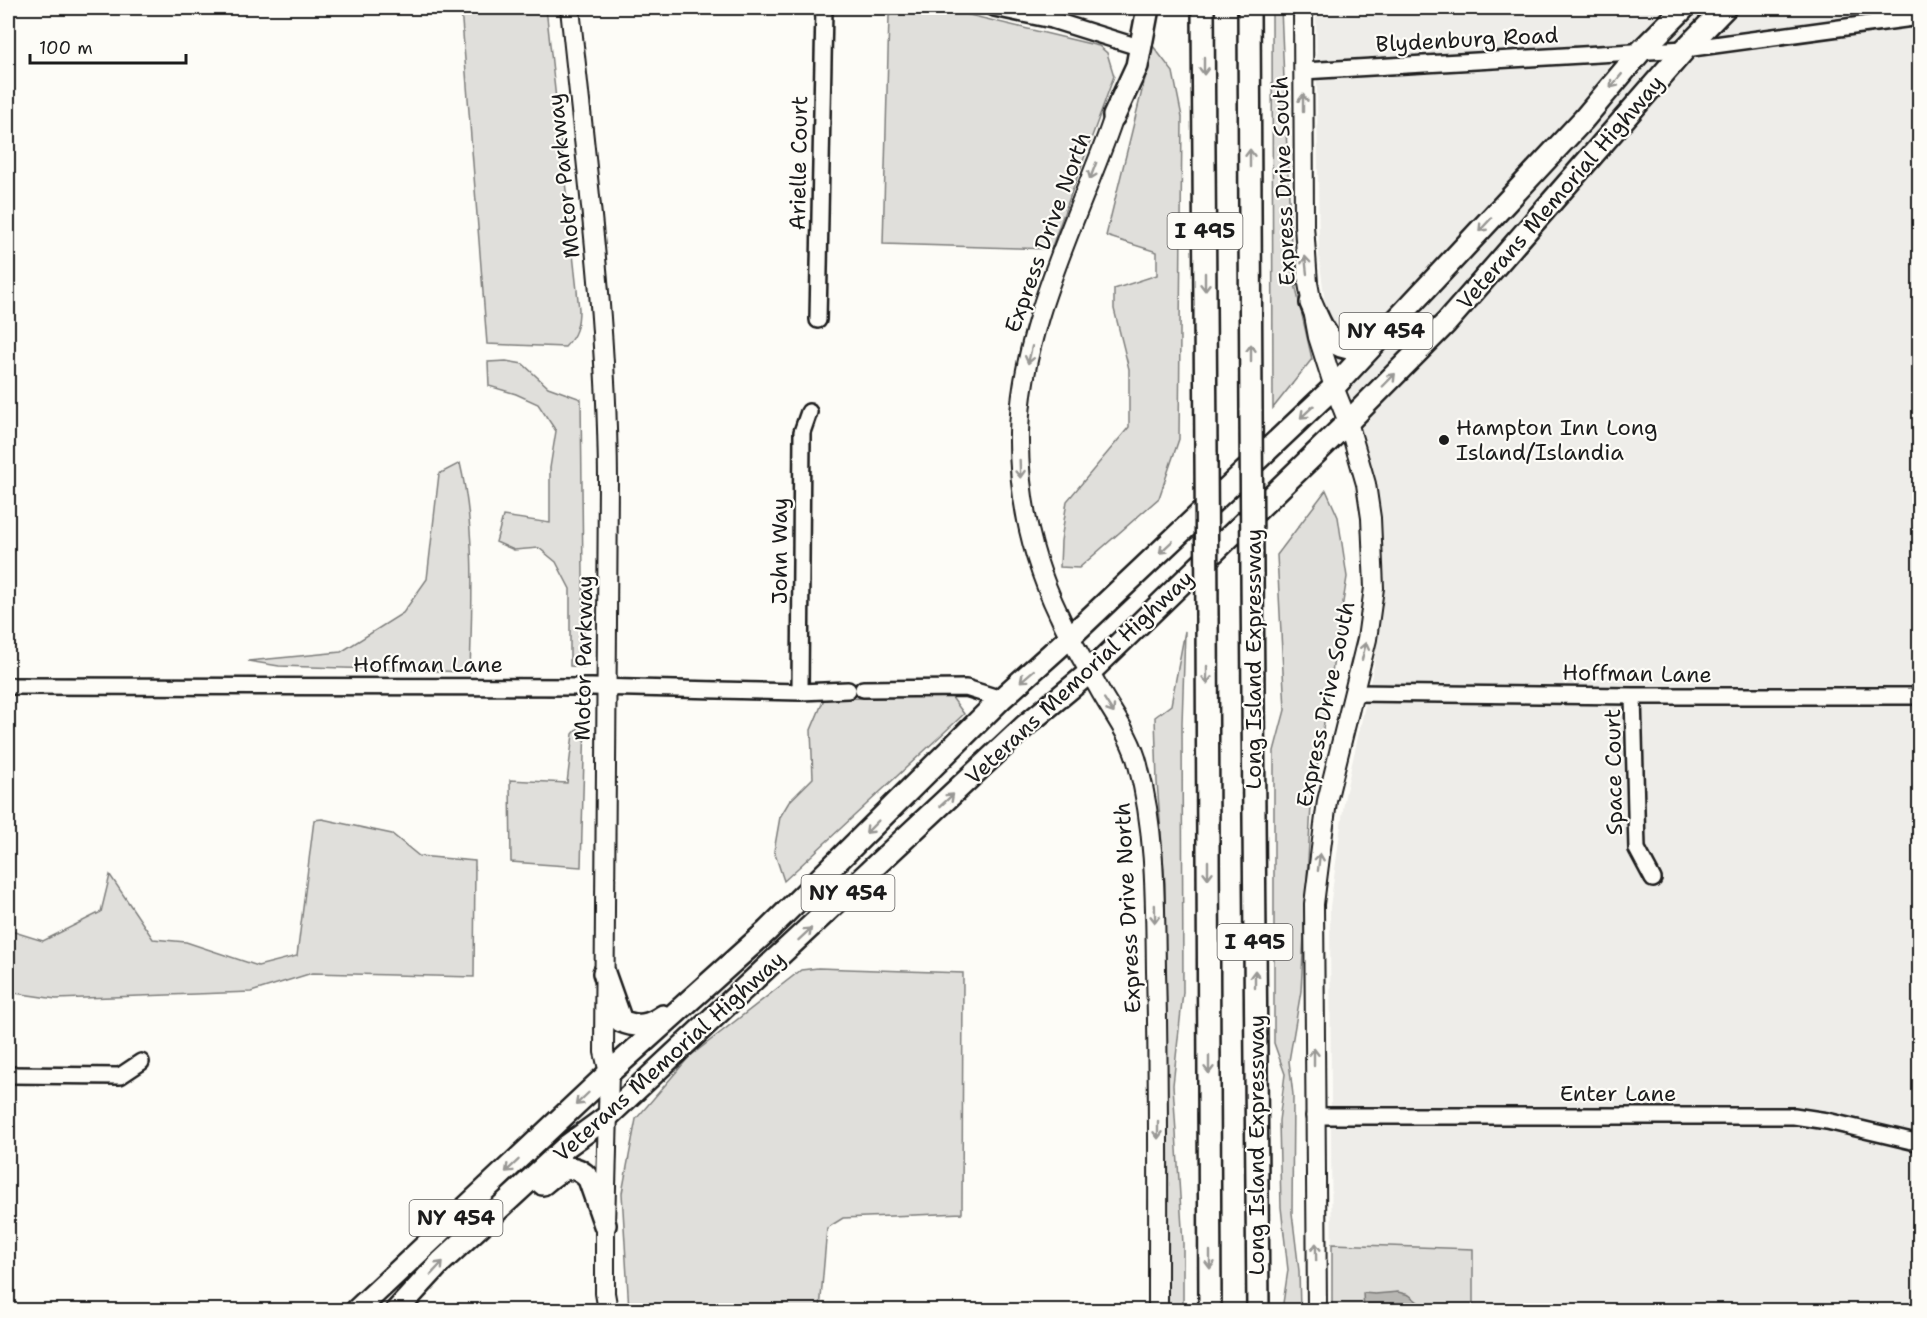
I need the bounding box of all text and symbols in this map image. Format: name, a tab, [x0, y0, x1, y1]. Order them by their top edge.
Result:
street label: Blydenburg Road	[1375, 20, 1559, 59]
scale bar	[30, 27, 186, 65]
text: 100 m	[39, 36, 93, 60]
one-way arrow	[1198, 55, 1210, 75]
street label: Veterans Memorial Highway	[1450, 69, 1670, 316]
one-way arrow	[1609, 73, 1622, 89]
street label: Express Drive South	[1265, 76, 1302, 286]
street label: Motor Parkway	[540, 92, 587, 260]
one-way arrow	[1297, 93, 1309, 113]
street label: Arielle Court	[783, 95, 814, 231]
street label: Express Drive North	[998, 128, 1097, 336]
one-way arrow	[1244, 148, 1256, 168]
one-way arrow	[1087, 161, 1098, 179]
road number: I 495	[1168, 213, 1242, 249]
one-way arrow	[1478, 218, 1492, 233]
one-way arrow	[1300, 255, 1311, 275]
one-way arrow	[1199, 271, 1211, 291]
road number: NY 454	[1340, 313, 1432, 349]
one-way arrow	[1245, 343, 1257, 363]
one-way arrow	[1023, 345, 1035, 364]
one-way arrow	[1382, 373, 1397, 388]
one-way arrow	[1300, 405, 1315, 420]
place label: Hampton Inn Long Island/Islandia	[1456, 413, 1657, 467]
marker: Hampton Inn Long Island/Islandia	[1437, 433, 1451, 447]
one-way arrow	[1014, 458, 1025, 478]
street label: John Way	[765, 498, 794, 604]
street label: Long Island Expressway	[1239, 529, 1268, 789]
one-way arrow	[1158, 539, 1173, 554]
street label: Veterans Memorial Highway	[959, 564, 1200, 791]
street label: Motor Parkway	[568, 575, 599, 741]
street label: Express Drive South	[1289, 598, 1361, 810]
one-way arrow	[1358, 642, 1370, 661]
street label: Hoffman Lane	[353, 650, 503, 679]
street label: Hoffman Lane	[1562, 658, 1712, 689]
one-way arrow	[1201, 664, 1213, 684]
one-way arrow	[1019, 670, 1035, 683]
one-way arrow	[1104, 697, 1116, 714]
street label: Space Court	[1598, 708, 1629, 836]
one-way arrow	[939, 793, 954, 807]
street label: Express Drive North	[1107, 802, 1148, 1014]
one-way arrow	[864, 819, 879, 834]
one-way arrow	[1314, 853, 1325, 873]
one-way arrow	[1202, 859, 1214, 879]
road number: NY 454	[802, 875, 894, 911]
one-way arrow	[1149, 903, 1161, 923]
road number: I 495	[1218, 924, 1292, 960]
one-way arrow	[798, 926, 813, 941]
street label: Veterans Memorial Highway	[547, 944, 791, 1168]
one-way arrow	[1249, 970, 1261, 990]
street label: Long Island Expressway	[1242, 1015, 1271, 1275]
one-way arrow	[1308, 1048, 1320, 1068]
one-way arrow	[1203, 1054, 1215, 1074]
street label: Enter Lane	[1560, 1079, 1676, 1108]
one-way arrow	[574, 1092, 589, 1106]
one-way arrow	[1152, 1119, 1164, 1139]
one-way arrow	[505, 1158, 520, 1173]
road number: NY 454	[410, 1200, 502, 1236]
one-way arrow	[1310, 1243, 1322, 1263]
one-way arrow	[1204, 1249, 1216, 1269]
one-way arrow	[429, 1260, 444, 1275]

